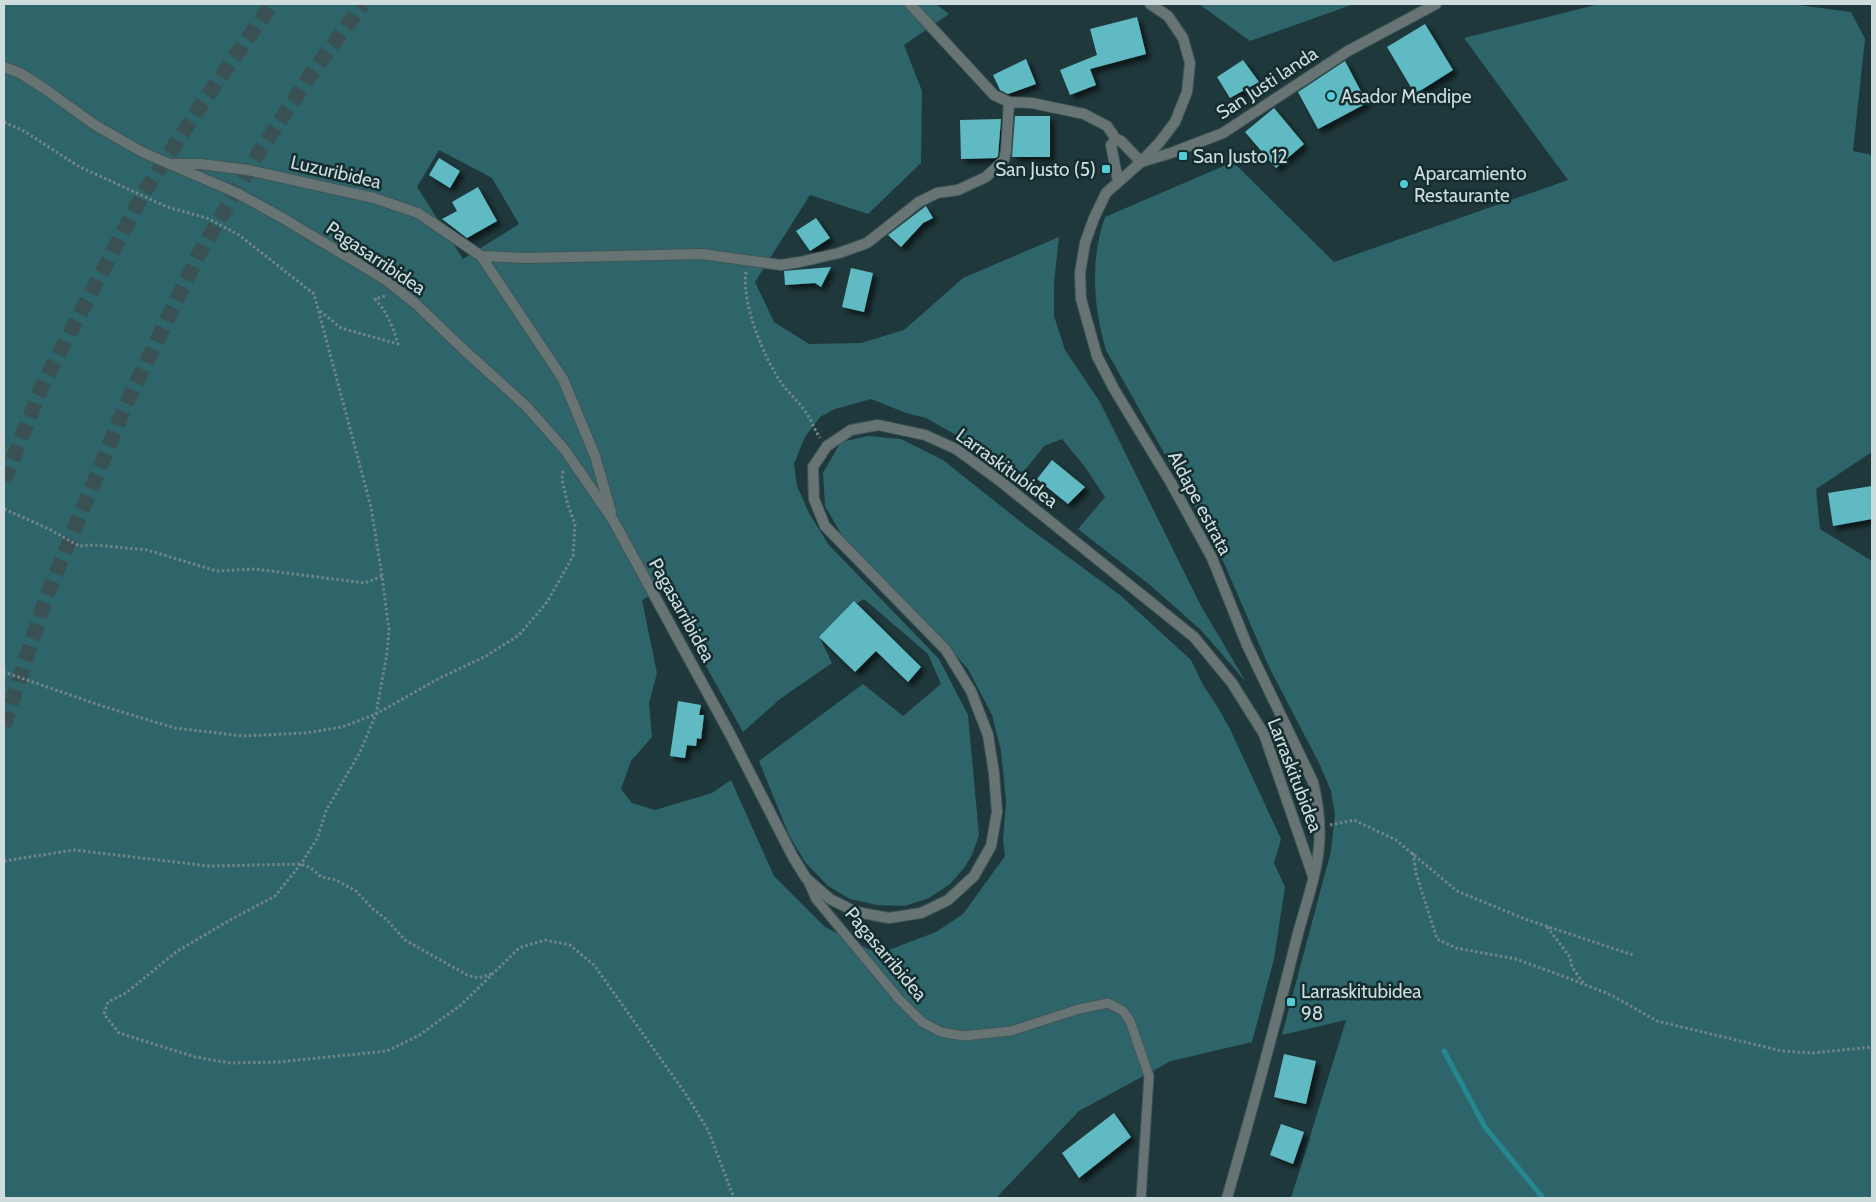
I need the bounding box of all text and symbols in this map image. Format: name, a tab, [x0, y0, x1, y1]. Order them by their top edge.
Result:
street label: San Justi landa	[1212, 42, 1322, 124]
place label: Asador Mendipe	[1341, 85, 1472, 108]
marker: Asador Mendipe	[1325, 90, 1337, 102]
place label: San Justo 12	[1193, 145, 1288, 168]
street label: Luzuribidea	[288, 150, 384, 194]
marker: San Justo 12	[1177, 150, 1189, 162]
place label: San Justo (5)	[995, 158, 1096, 181]
place label: Aparcamiento Restaurante	[1414, 162, 1527, 207]
marker: San Justo (5)	[1100, 163, 1112, 175]
marker: Aparcamiento Restaurante	[1398, 178, 1410, 190]
street label: Pagasarribidea	[322, 216, 430, 300]
street label: Larraskitubidea	[952, 423, 1062, 513]
street label: Aldape estrata	[1163, 447, 1237, 559]
street label: Pagasarribidea	[644, 554, 720, 666]
street label: Larraskitubidea	[1263, 715, 1327, 835]
street label: Pagasarribidea	[840, 902, 932, 1006]
place label: Larraskitubidea 98	[1301, 980, 1421, 1025]
marker: Larraskitubidea 98	[1285, 996, 1297, 1008]

